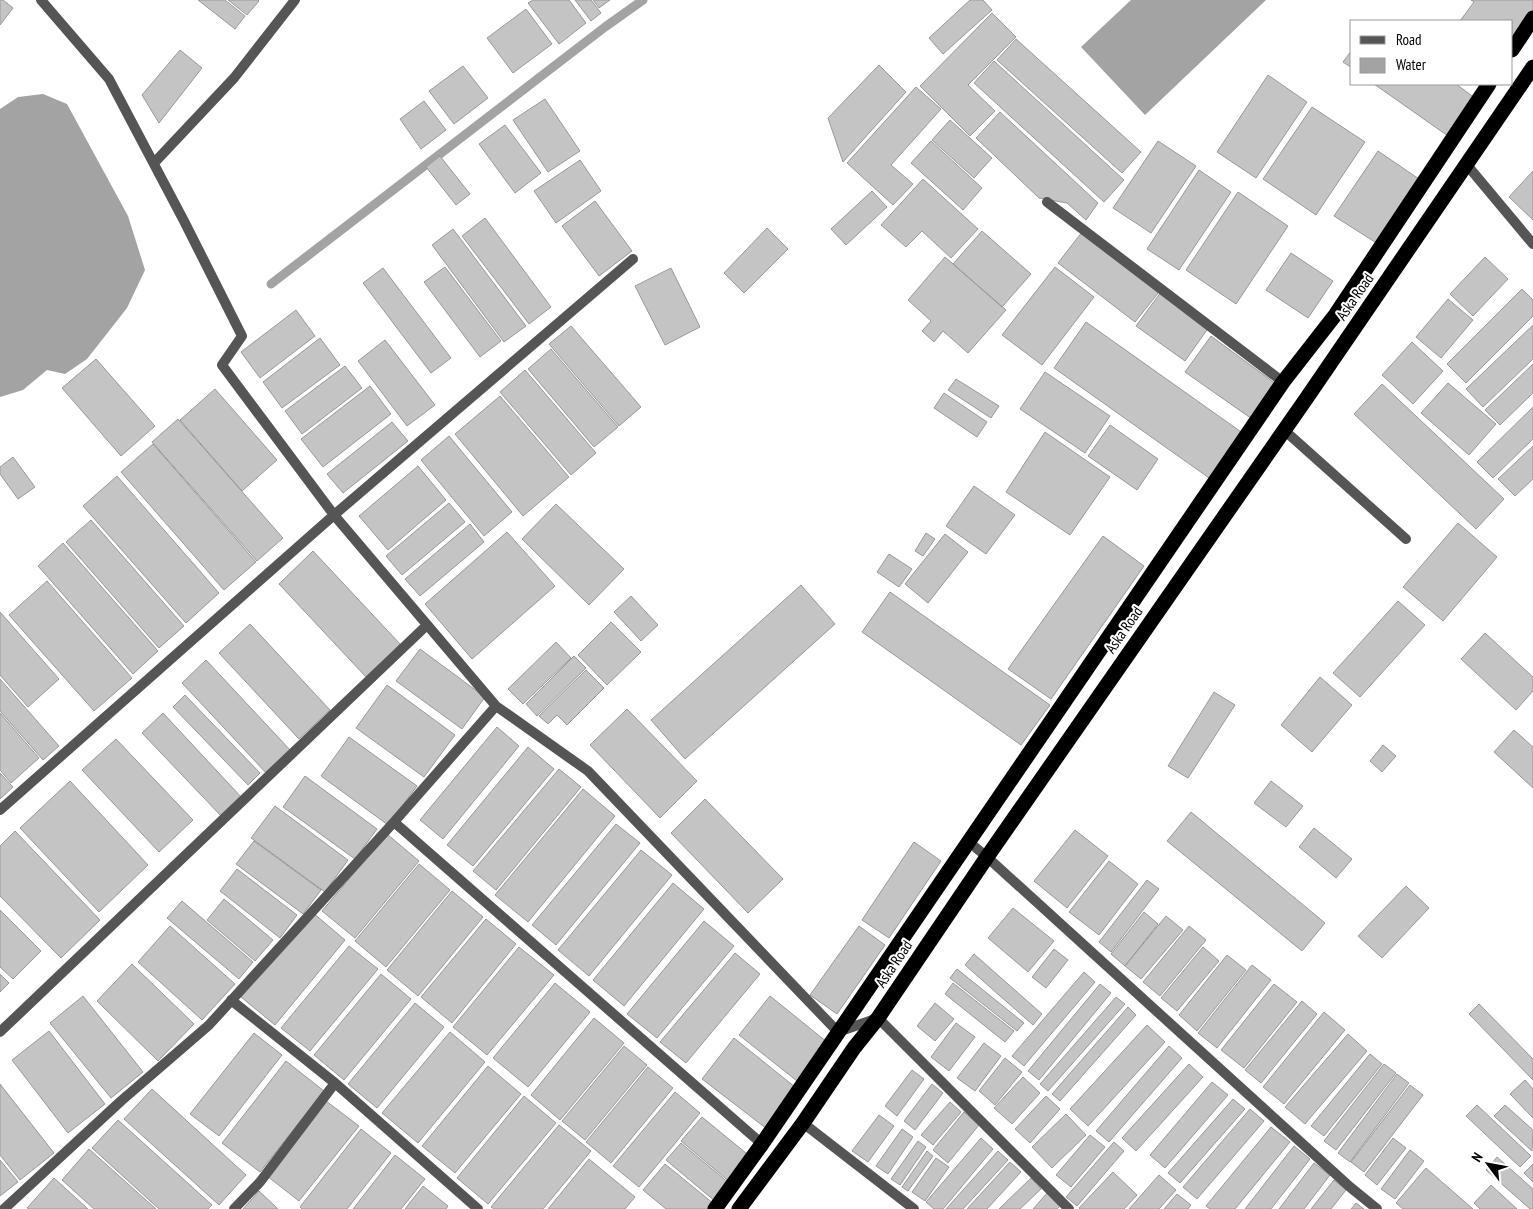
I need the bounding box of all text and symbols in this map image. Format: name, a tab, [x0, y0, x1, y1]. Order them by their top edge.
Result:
legend	[1350, 20, 1513, 85]
text: Road	[1396, 30, 1422, 49]
text: Water	[1396, 55, 1427, 74]
street label: Aska Road	[1332, 270, 1378, 324]
street label: Aska Road	[1101, 603, 1147, 657]
street label: Aska Road	[871, 937, 916, 991]
north arrow	[1463, 1139, 1513, 1189]
text: N	[1467, 1149, 1487, 1165]

